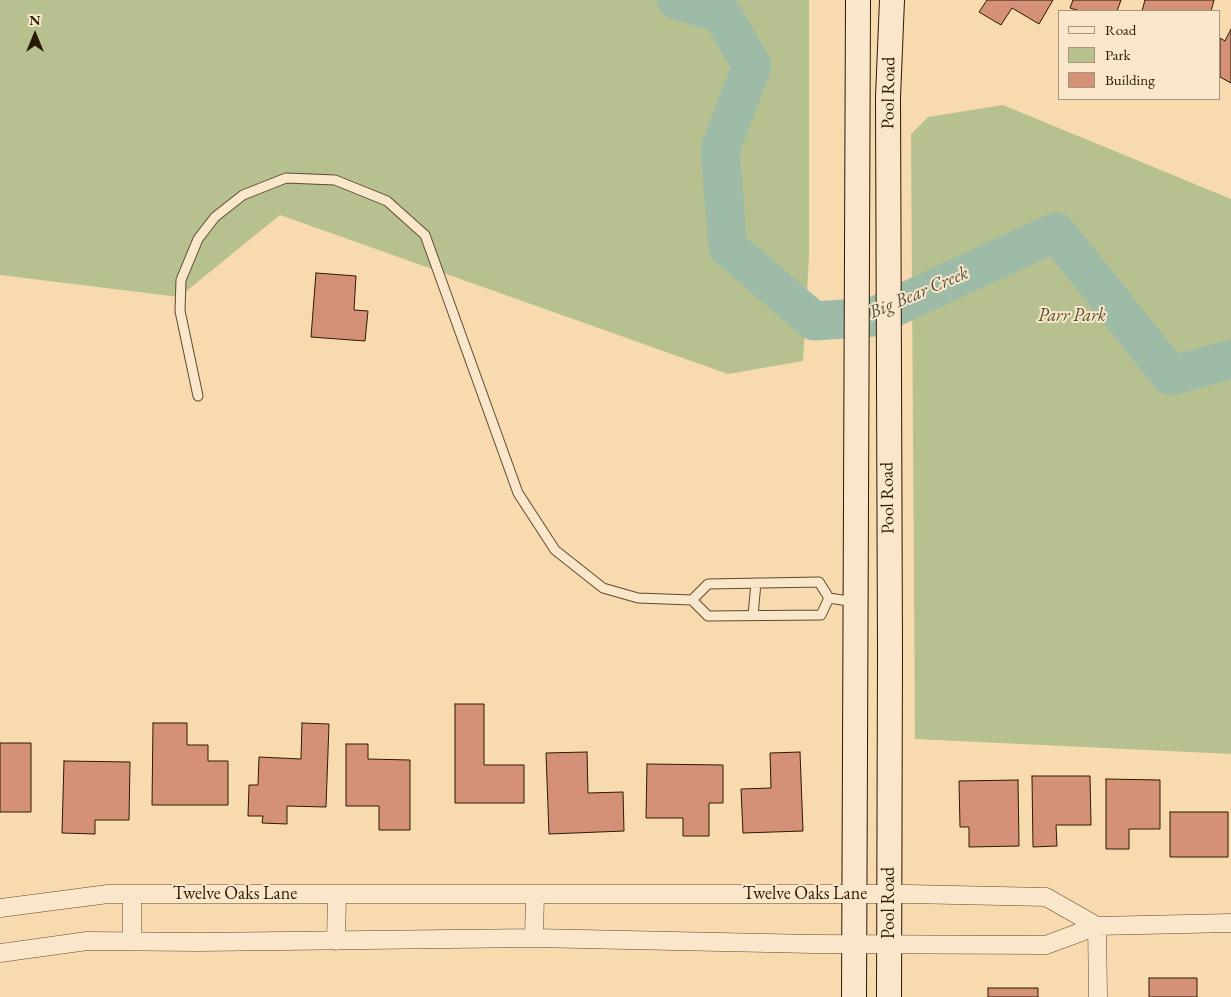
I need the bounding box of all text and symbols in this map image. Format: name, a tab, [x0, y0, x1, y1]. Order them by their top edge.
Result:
north arrow	[10, 10, 60, 60]
legend	[1058, 10, 1221, 100]
text: N	[29, 11, 41, 29]
text: Road	[1105, 20, 1136, 39]
text: Park	[1105, 45, 1131, 64]
street label: Pool Road	[878, 57, 900, 129]
text: Building	[1105, 70, 1155, 89]
water label: Big Bear Creek	[866, 262, 972, 324]
park label: Parr Park	[1038, 305, 1106, 327]
street label: Pool Road	[877, 462, 899, 534]
street label: Pool Road	[878, 867, 900, 939]
street label: Twelve Oaks Lane	[173, 883, 297, 905]
street label: Twelve Oaks Lane	[743, 883, 867, 905]

